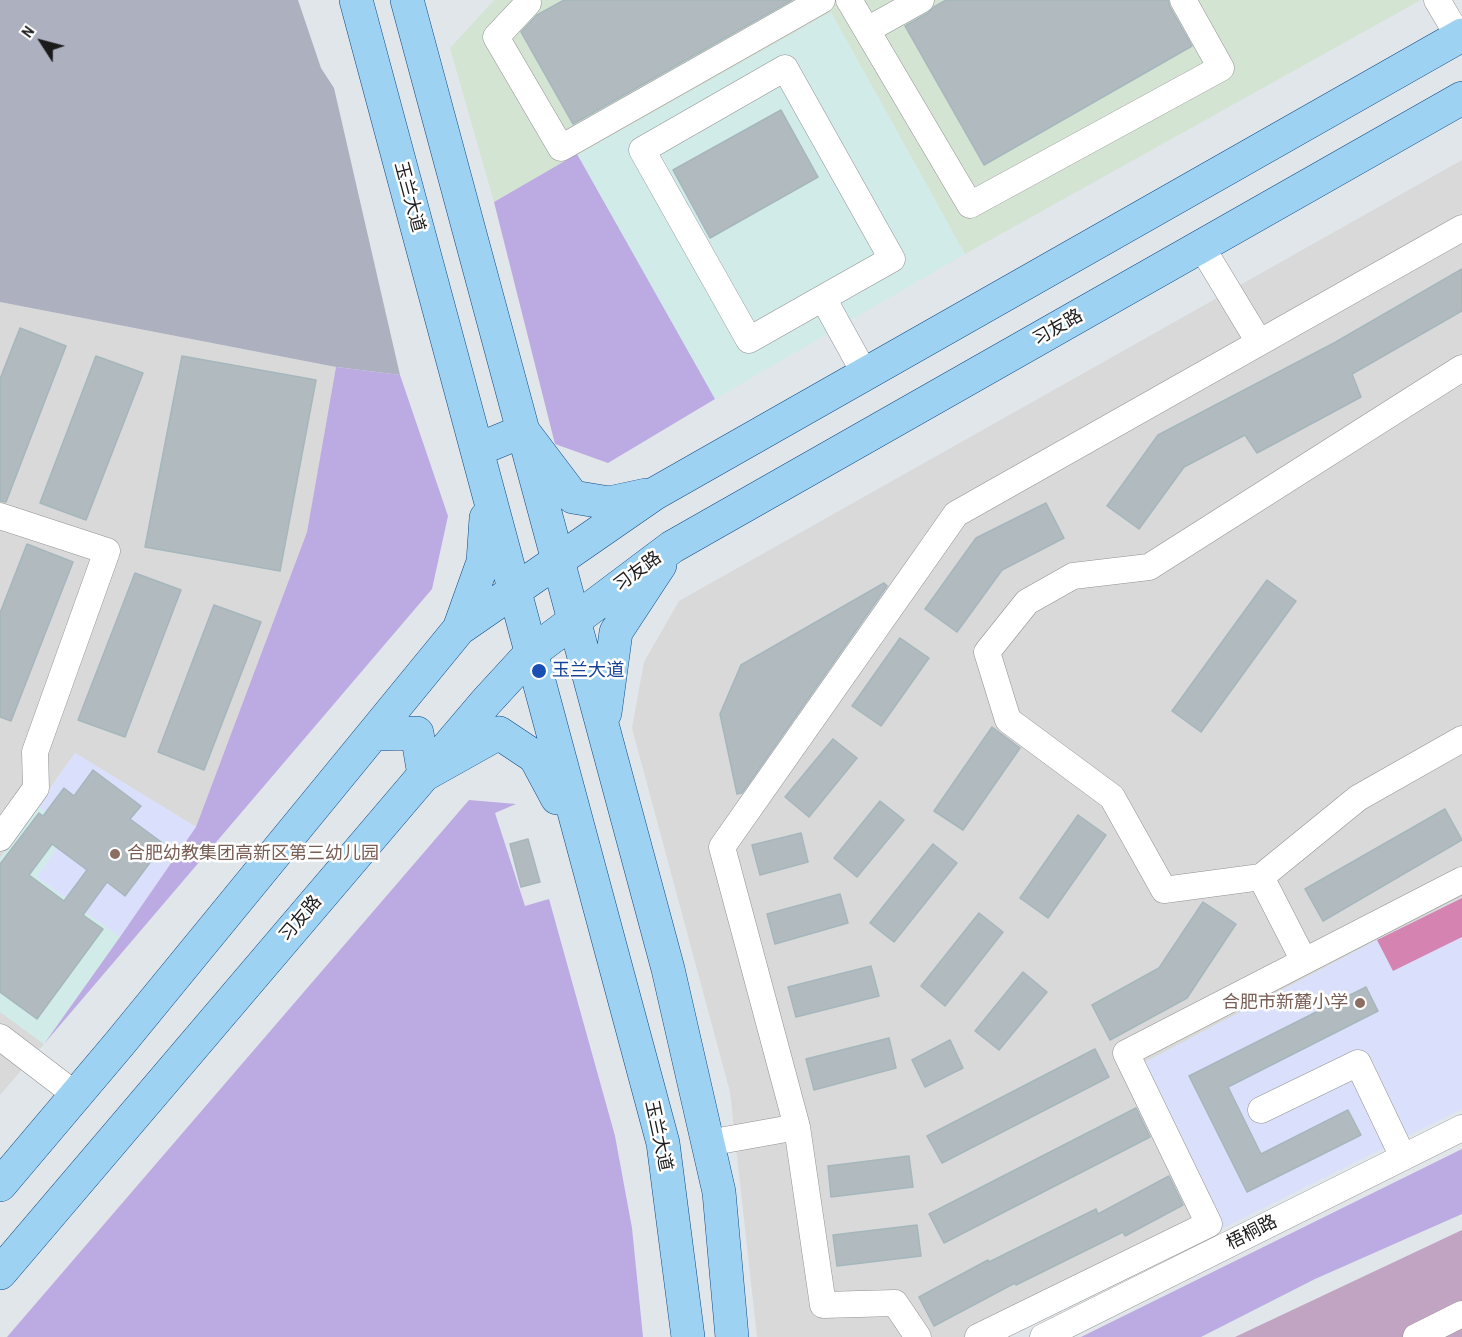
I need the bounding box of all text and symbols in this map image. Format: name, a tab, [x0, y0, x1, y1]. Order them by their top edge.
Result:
north arrow	[12, 12, 72, 72]
text: N	[16, 21, 39, 42]
street label: 玉兰大道	[389, 159, 429, 235]
street label: 习友路	[1029, 305, 1087, 351]
street label: 习友路	[610, 547, 666, 597]
place label: 玉兰大道	[552, 660, 624, 682]
marker: 玉兰大道	[530, 662, 548, 680]
place label: 合肥幼教集团高新区第三幼儿园	[127, 843, 379, 865]
marker: 合肥幼教集团高新区第三幼儿园	[108, 847, 122, 861]
street label: 习友路	[275, 891, 327, 947]
place label: 合肥市新麓小学	[1222, 992, 1348, 1014]
marker: 合肥市新麓小学	[1353, 996, 1367, 1010]
street label: 玉兰大道	[640, 1099, 676, 1173]
street label: 梧桐路	[1223, 1211, 1281, 1255]

